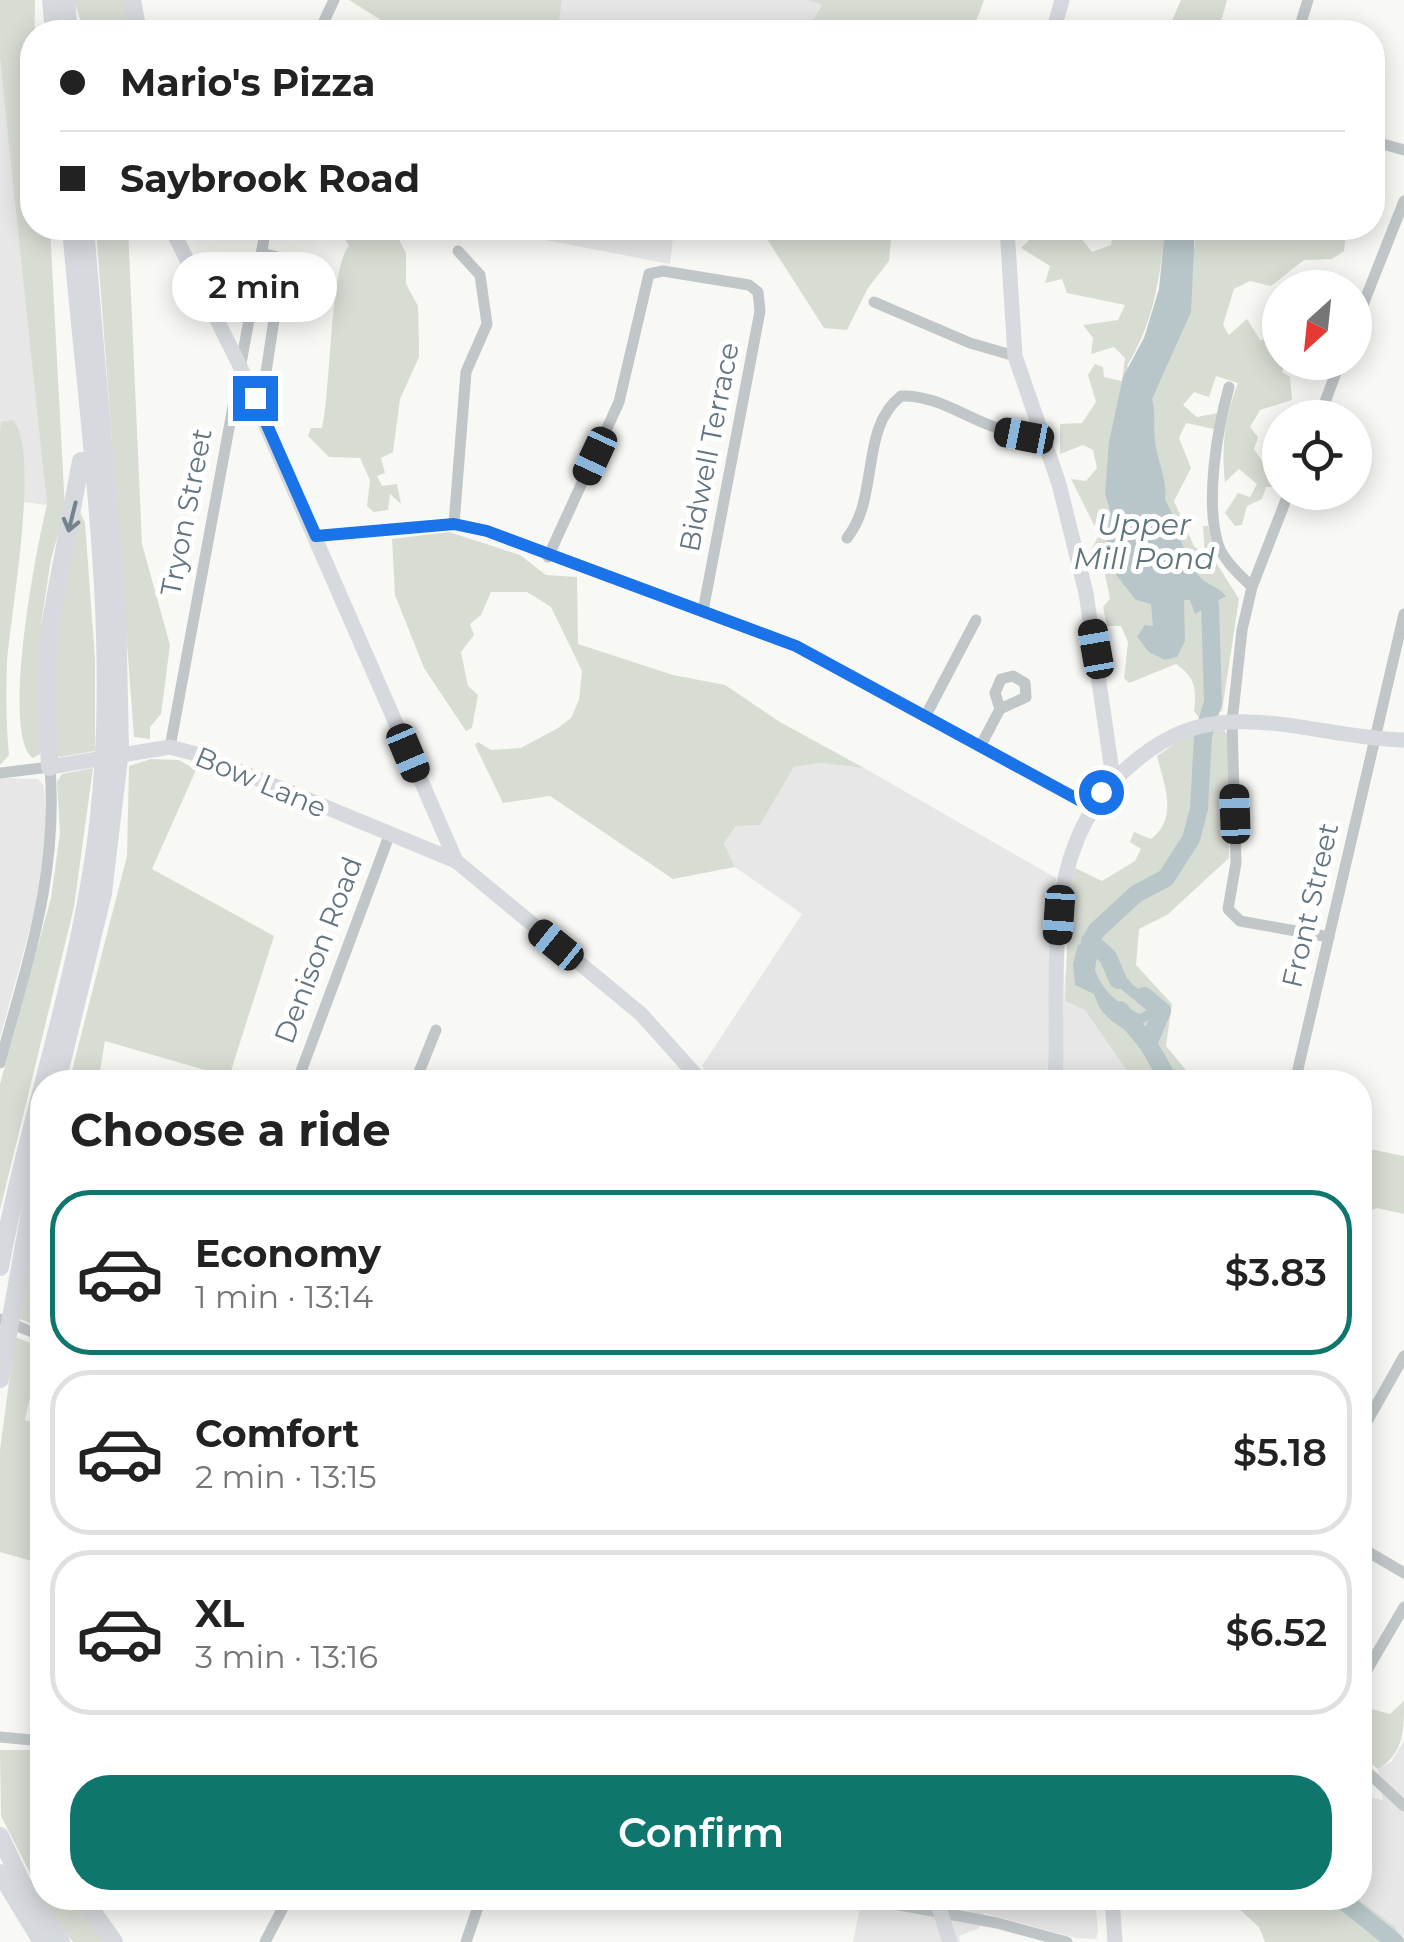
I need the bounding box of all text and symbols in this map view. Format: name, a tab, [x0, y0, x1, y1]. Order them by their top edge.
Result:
text: Mario's Pizza	[120, 59, 375, 106]
text: Saybrook Road	[120, 155, 420, 202]
callout: 2 min	[172, 253, 338, 323]
text: 2 min	[208, 267, 301, 306]
north arrow	[1262, 270, 1372, 380]
map controls	[1262, 270, 1372, 510]
street label: Bidwell Terrace	[672, 339, 746, 555]
route end	[233, 376, 278, 421]
button: locate	[1262, 400, 1372, 510]
car	[992, 416, 1056, 456]
car	[569, 422, 621, 490]
street label: Tryon Street	[153, 425, 219, 599]
one-way arrow	[62, 500, 80, 532]
water label: Upper Mill Pond	[1073, 506, 1215, 577]
car	[1076, 617, 1116, 681]
car	[382, 720, 434, 786]
street label: Bow Lane	[190, 739, 332, 825]
route start	[1079, 770, 1124, 815]
car	[1219, 783, 1251, 845]
street label: Front Street	[1275, 819, 1345, 991]
street label: Denison Road	[267, 852, 369, 1048]
car	[1042, 884, 1076, 946]
car	[523, 914, 589, 976]
text: Choose a ride	[70, 1102, 391, 1157]
icon: car	[75, 1228, 165, 1318]
text: Economy	[195, 1230, 381, 1277]
text: $3.83	[1225, 1249, 1327, 1296]
text: 1 min · 13:14	[195, 1277, 373, 1316]
icon: car	[75, 1408, 165, 1498]
text: Comfort	[195, 1410, 359, 1457]
text: $5.18	[1233, 1429, 1327, 1476]
text: 2 min · 13:15	[195, 1457, 377, 1496]
icon: car	[75, 1588, 165, 1678]
text: XL	[195, 1590, 244, 1637]
text: $6.52	[1226, 1609, 1327, 1656]
text: 3 min · 13:16	[195, 1637, 378, 1676]
button: Confirm	[70, 1775, 1332, 1890]

